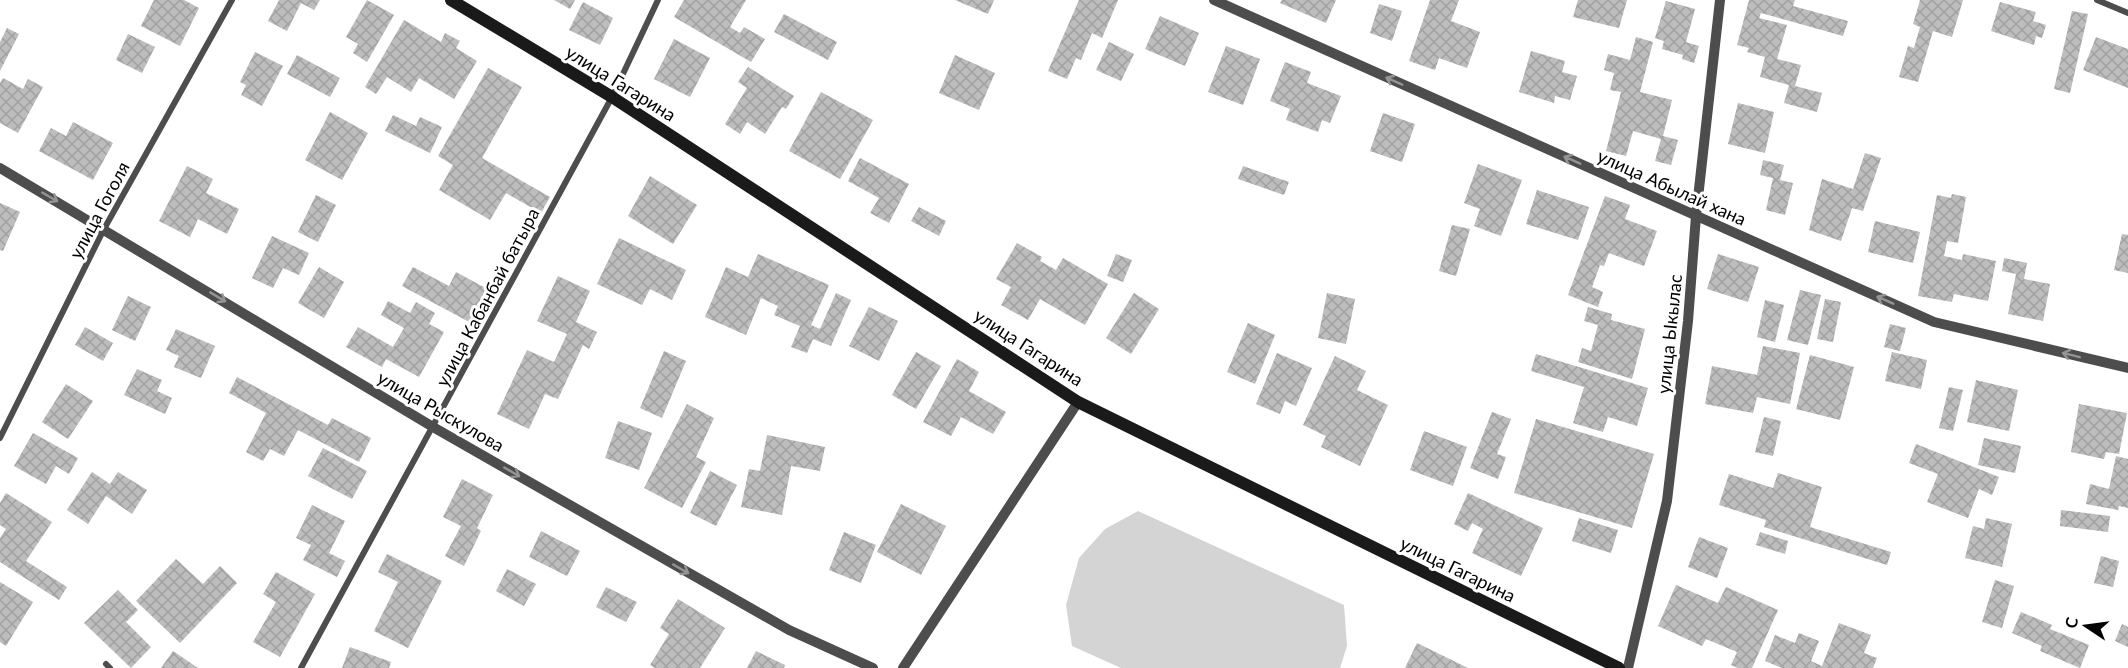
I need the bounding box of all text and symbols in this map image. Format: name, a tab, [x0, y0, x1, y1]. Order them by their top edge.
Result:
street label: улица Гагарина	[562, 40, 680, 126]
one-way arrow	[1386, 74, 1404, 86]
street label: улица Абылай хана	[1594, 144, 1750, 230]
one-way arrow	[1564, 154, 1582, 166]
street label: улица Гоголя	[64, 158, 134, 262]
one-way arrow	[42, 192, 59, 204]
street label: улица Кабанбай батыра	[431, 204, 543, 390]
street label: улица Ыкылас	[1652, 273, 1686, 395]
one-way arrow	[209, 292, 226, 304]
one-way arrow	[1876, 293, 1894, 305]
street label: улица Гагарина	[970, 304, 1088, 390]
one-way arrow	[2062, 348, 2081, 360]
street label: улица Рыскулова	[374, 366, 508, 456]
one-way arrow	[503, 466, 520, 478]
street label: улица Гагарина	[1397, 532, 1519, 606]
one-way arrow	[672, 563, 689, 575]
north arrow	[2056, 596, 2116, 656]
text: С	[2060, 615, 2081, 630]

